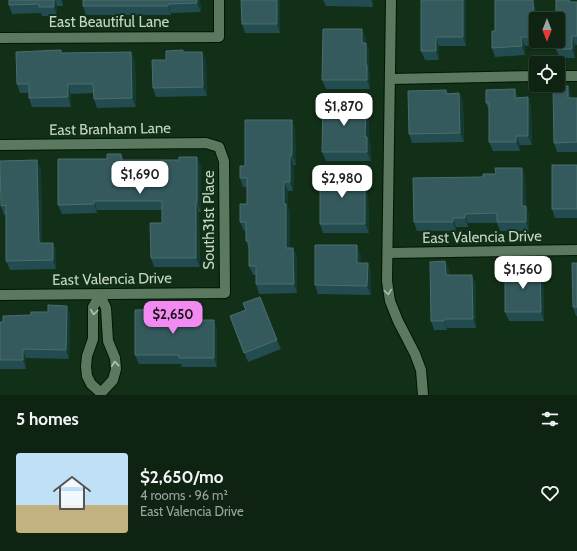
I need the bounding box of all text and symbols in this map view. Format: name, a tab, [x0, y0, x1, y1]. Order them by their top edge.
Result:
north arrow	[529, 12, 565, 48]
map controls	[529, 12, 565, 92]
street label: East Beautiful Lane	[49, 13, 170, 31]
button: locate	[529, 56, 565, 92]
pin: $1,870	[311, 93, 377, 127]
text: $1,870	[325, 98, 363, 114]
street label: East Branham Lane	[49, 119, 171, 139]
pin: $1,690	[107, 161, 173, 195]
pin: $2,980	[309, 165, 375, 199]
text: $1,690	[120, 166, 160, 182]
street label: South31st Place	[200, 170, 218, 270]
text: $2,980	[321, 170, 363, 186]
street label: East Valencia Drive	[422, 227, 542, 247]
pin: $1,560	[490, 256, 556, 290]
text: $1,560	[504, 261, 542, 277]
street label: East Valencia Drive	[52, 269, 172, 289]
one-way arrow	[383, 289, 392, 295]
pin: $2,650	[140, 301, 206, 335]
text: $2,650	[153, 306, 193, 322]
one-way arrow	[89, 308, 98, 315]
one-way arrow	[111, 360, 120, 367]
icon: filters	[539, 408, 561, 430]
text: 5 homes	[16, 409, 79, 429]
text: $2,650/mo	[140, 467, 223, 487]
icon: home	[48, 469, 96, 517]
icon: heart	[539, 482, 561, 504]
text: 4 rooms · 96 m²	[140, 487, 228, 503]
text: East Valencia Drive	[140, 503, 244, 519]

